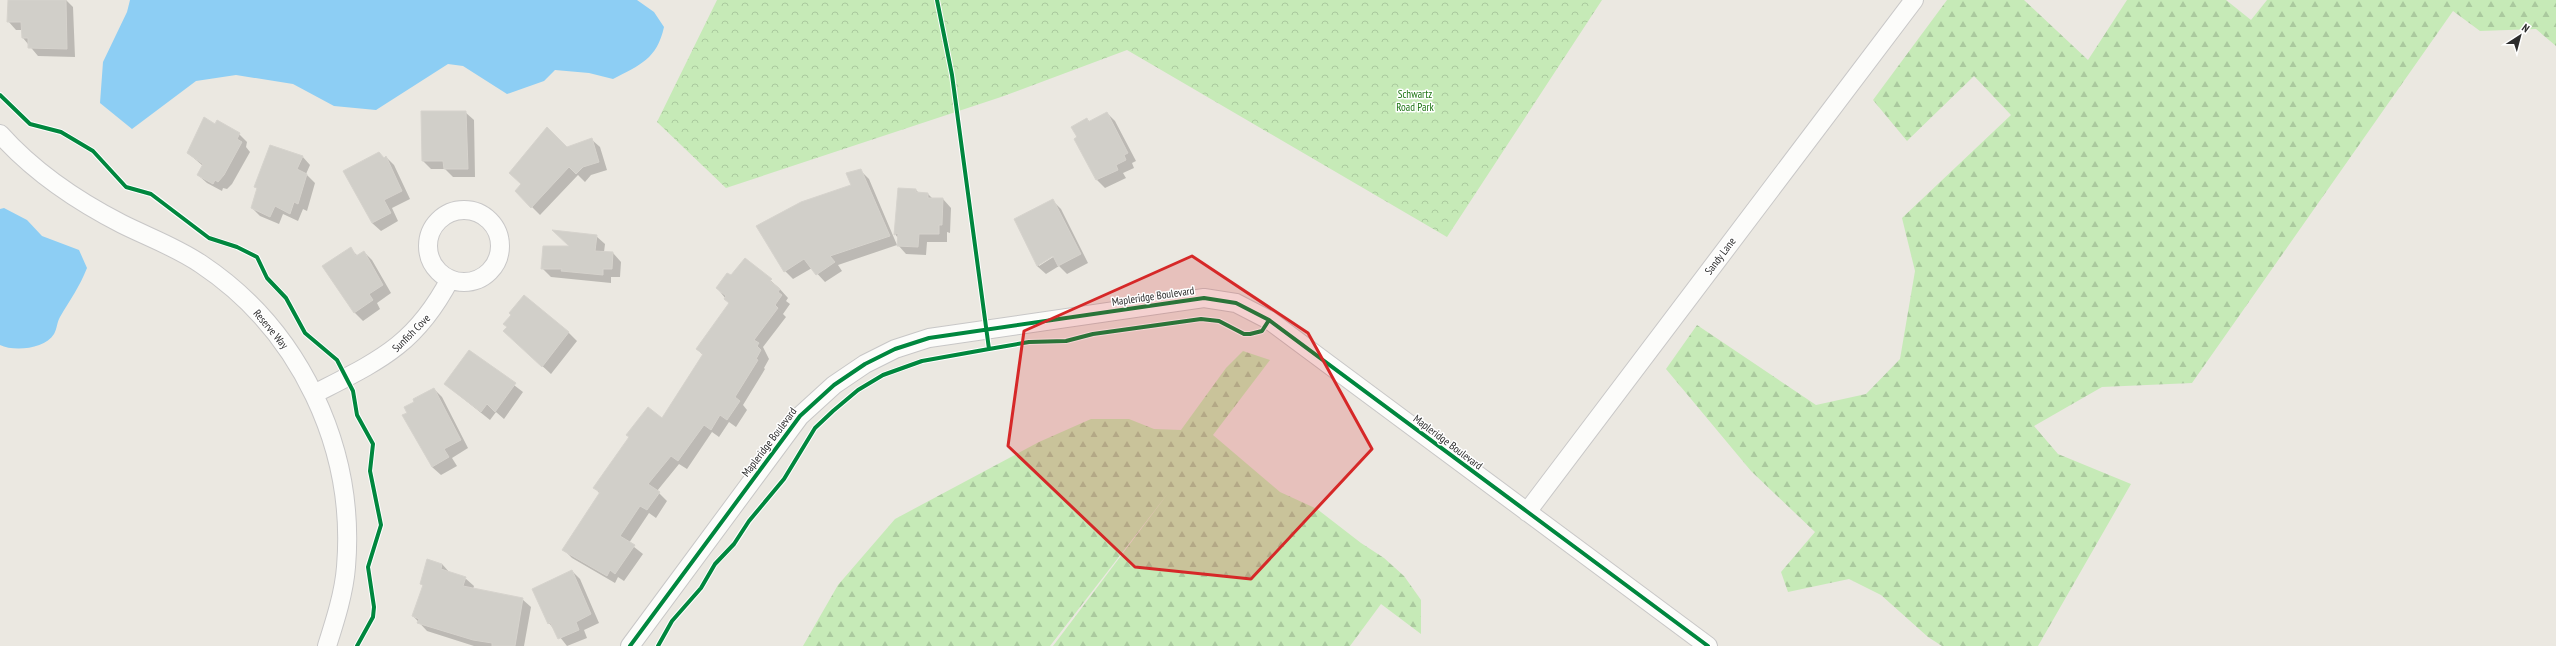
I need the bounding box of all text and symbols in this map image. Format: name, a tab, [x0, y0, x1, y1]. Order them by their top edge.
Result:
north arrow	[2500, 16, 2540, 56]
text: N	[2519, 20, 2532, 35]
park label: Schwartz Road Park	[1396, 87, 1434, 114]
street label: Sandy Lane	[1701, 234, 1739, 277]
street label: Mapleridge Boulevard	[1111, 283, 1195, 309]
street label: Reserve Way	[250, 306, 292, 352]
street label: Sunfish Cove	[389, 311, 433, 355]
street label: Mapleridge Boulevard	[738, 404, 800, 479]
street label: Mapleridge Boulevard	[1411, 411, 1486, 473]

